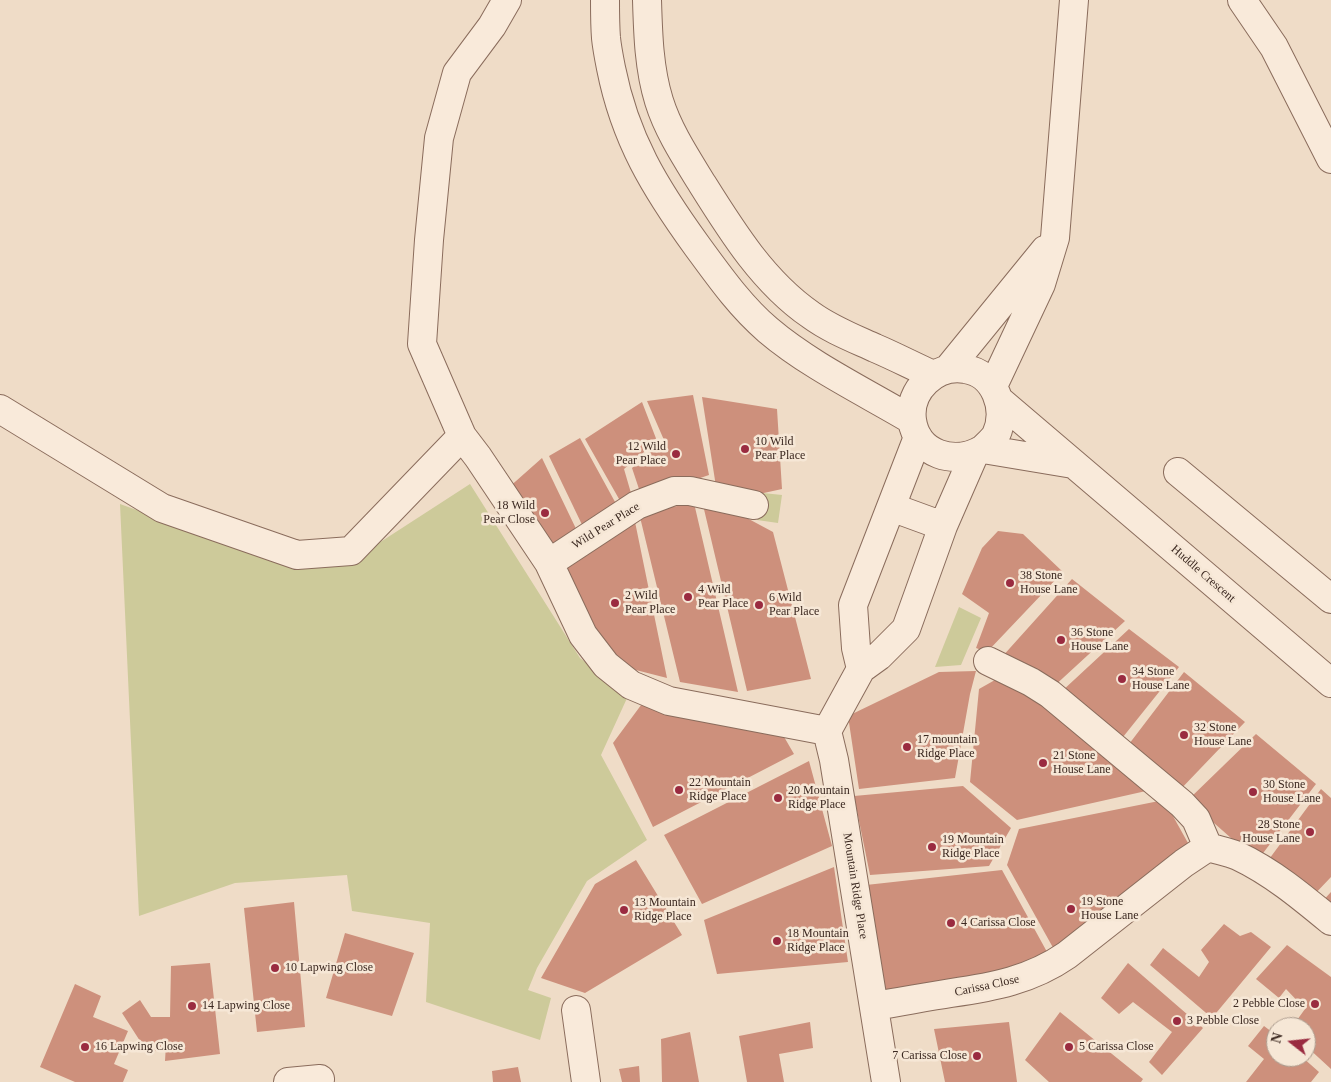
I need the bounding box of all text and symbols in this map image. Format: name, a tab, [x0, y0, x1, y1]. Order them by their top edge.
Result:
place label: 10 Wild Pear Place	[755, 435, 805, 463]
place label: 12 Wild Pear Place	[616, 440, 666, 468]
marker: 10 Wild Pear Place	[739, 443, 751, 455]
marker: 12 Wild Pear Place	[670, 448, 682, 460]
place label: 18 Wild Pear Close	[483, 499, 535, 527]
street label: Wild Pear Place	[570, 500, 642, 552]
marker: 18 Wild Pear Close	[539, 507, 551, 519]
street label: Huddle Crescent	[1168, 542, 1238, 606]
place label: 38 Stone House Lane	[1020, 569, 1078, 597]
marker: 38 Stone House Lane	[1004, 577, 1016, 589]
place label: 4 Wild Pear Place	[698, 583, 748, 611]
place label: 2 Wild Pear Place	[625, 589, 675, 617]
marker: 4 Wild Pear Place	[682, 591, 694, 603]
place label: 6 Wild Pear Place	[769, 591, 819, 619]
marker: 2 Wild Pear Place	[609, 597, 621, 609]
marker: 6 Wild Pear Place	[753, 599, 765, 611]
place label: 36 Stone House Lane	[1071, 626, 1129, 654]
marker: 36 Stone House Lane	[1055, 634, 1067, 646]
place label: 34 Stone House Lane	[1132, 665, 1190, 693]
marker: 34 Stone House Lane	[1116, 673, 1128, 685]
place label: 32 Stone House Lane	[1194, 721, 1252, 749]
marker: 32 Stone House Lane	[1178, 729, 1190, 741]
place label: 17 mountain Ridge Place	[917, 733, 977, 761]
marker: 17 mountain Ridge Place	[901, 741, 913, 753]
place label: 21 Stone House Lane	[1053, 749, 1111, 777]
marker: 21 Stone House Lane	[1037, 757, 1049, 769]
place label: 22 Mountain Ridge Place	[689, 776, 751, 804]
place label: 30 Stone House Lane	[1263, 778, 1321, 806]
marker: 22 Mountain Ridge Place	[673, 784, 685, 796]
place label: 20 Mountain Ridge Place	[788, 784, 850, 812]
marker: 30 Stone House Lane	[1247, 786, 1259, 798]
marker: 20 Mountain Ridge Place	[772, 792, 784, 804]
place label: 28 Stone House Lane	[1242, 818, 1300, 846]
marker: 28 Stone House Lane	[1304, 826, 1316, 838]
street label: Mountain Ridge Place	[839, 832, 871, 940]
place label: 19 Mountain Ridge Place	[942, 833, 1004, 861]
marker: 19 Mountain Ridge Place	[926, 841, 938, 853]
place label: 19 Stone House Lane	[1081, 895, 1139, 923]
place label: 13 Mountain Ridge Place	[634, 896, 696, 924]
marker: 19 Stone House Lane	[1065, 903, 1077, 915]
marker: 13 Mountain Ridge Place	[618, 904, 630, 916]
place label: 4 Carissa Close	[961, 916, 1036, 930]
marker: 4 Carissa Close	[945, 917, 957, 929]
place label: 18 Mountain Ridge Place	[787, 927, 849, 955]
marker: 18 Mountain Ridge Place	[771, 935, 783, 947]
place label: 10 Lapwing Close	[285, 961, 373, 975]
marker: 10 Lapwing Close	[269, 962, 281, 974]
street label: Carissa Close	[953, 972, 1021, 1000]
place label: 2 Pebble Close	[1233, 997, 1305, 1011]
marker: 2 Pebble Close	[1309, 998, 1321, 1010]
place label: 14 Lapwing Close	[202, 999, 290, 1013]
marker: 14 Lapwing Close	[186, 1000, 198, 1012]
place label: 3 Pebble Close	[1187, 1014, 1259, 1028]
marker: 3 Pebble Close	[1171, 1015, 1183, 1027]
north arrow	[1266, 1017, 1316, 1067]
text: N	[1268, 1031, 1286, 1045]
place label: 16 Lapwing Close	[95, 1040, 183, 1054]
place label: 5 Carissa Close	[1079, 1040, 1154, 1054]
marker: 16 Lapwing Close	[79, 1041, 91, 1053]
marker: 5 Carissa Close	[1063, 1041, 1075, 1053]
place label: 7 Carissa Close	[892, 1049, 967, 1063]
marker: 7 Carissa Close	[971, 1050, 983, 1062]

